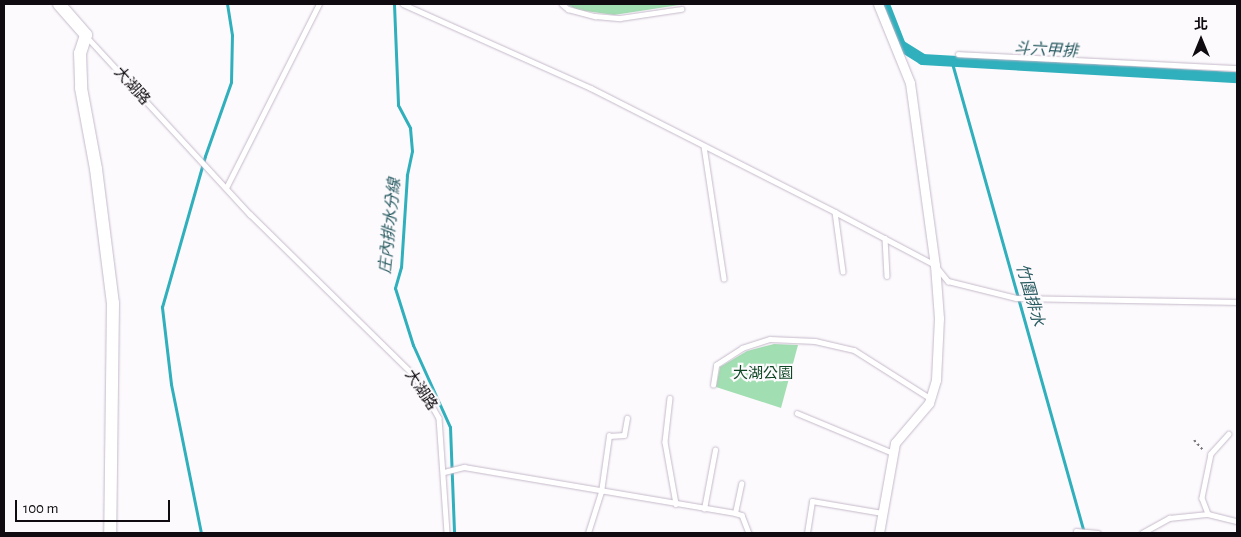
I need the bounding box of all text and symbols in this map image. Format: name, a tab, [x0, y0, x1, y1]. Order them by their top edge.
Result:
north arrow	[1176, 15, 1226, 65]
text: 北	[1194, 18, 1208, 32]
water label: 斗六甲排	[1014, 39, 1078, 61]
street label: 大湖路	[110, 63, 154, 109]
water label: 庄內排水分線	[375, 177, 405, 275]
water label: 竹圍排水	[1012, 262, 1048, 328]
park label: 大湖公園	[733, 365, 793, 383]
street label: 大湖路	[401, 366, 441, 414]
scale bar	[18, 490, 172, 522]
text: 100 m	[23, 501, 58, 516]

